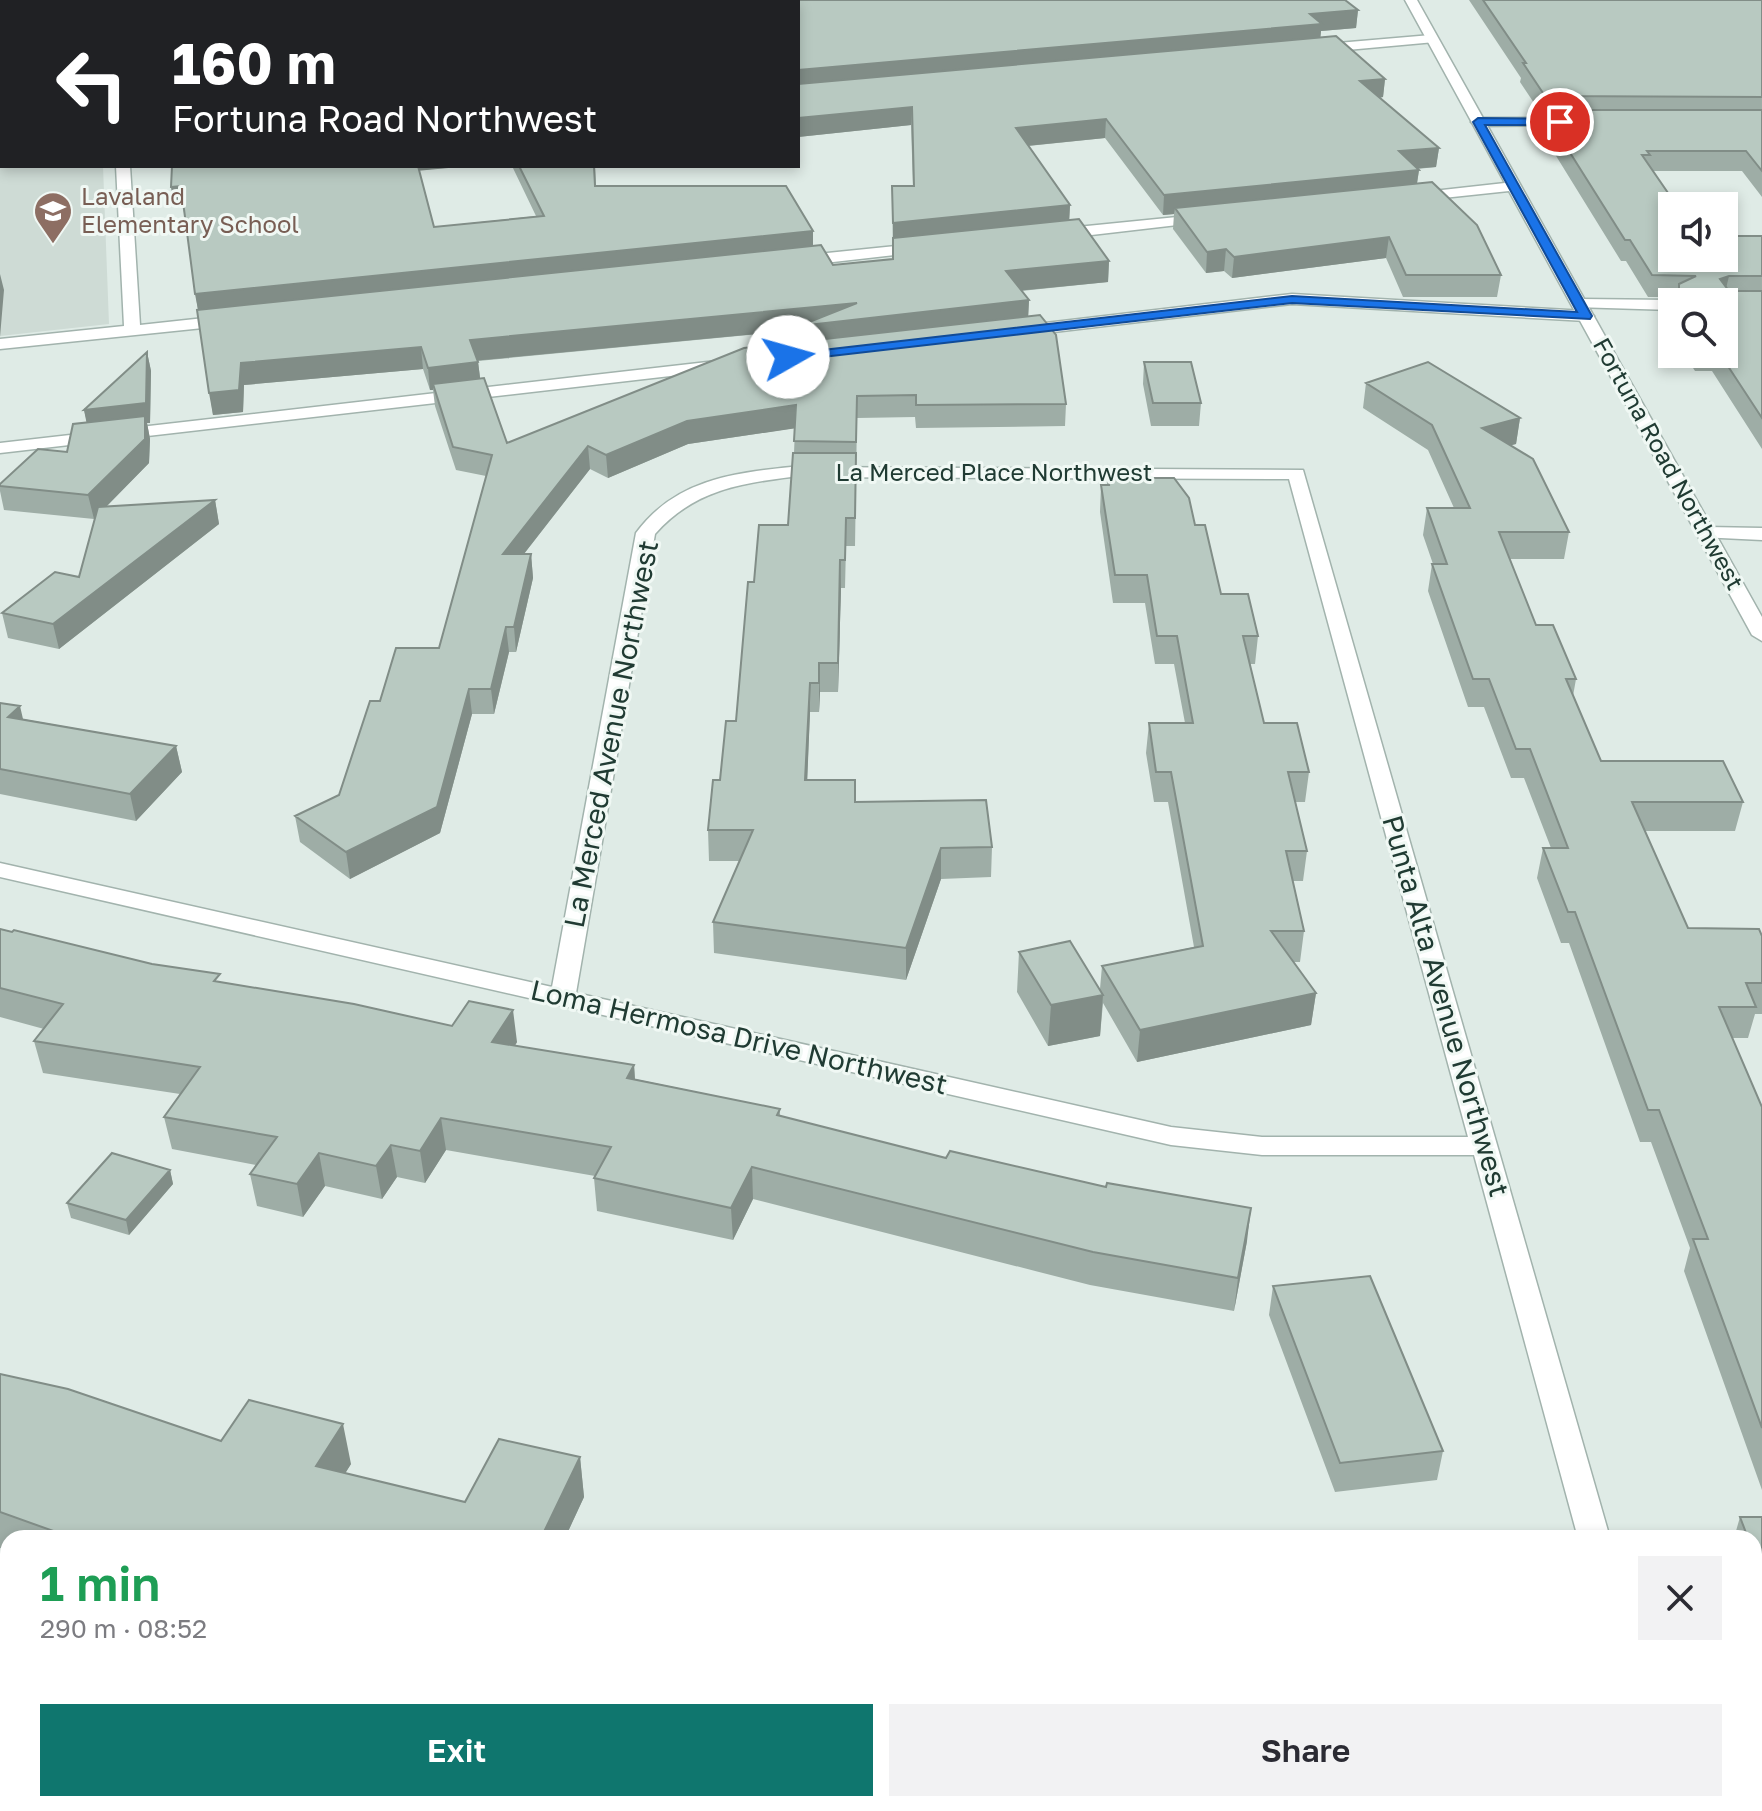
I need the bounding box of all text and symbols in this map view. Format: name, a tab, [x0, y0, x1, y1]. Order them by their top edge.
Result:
text: 160 m	[172, 29, 336, 96]
icon: left	[40, 32, 144, 136]
pin	[1526, 88, 1594, 156]
text: Fortuna Road Northwest	[172, 97, 597, 140]
icon: arrive	[1538, 100, 1582, 144]
place label: Lavaland Elementary School	[81, 181, 299, 238]
school or university icon: Lavaland Elementary School	[32, 190, 74, 245]
map controls	[1658, 192, 1738, 368]
button: sound	[1658, 192, 1738, 272]
button: search	[1658, 288, 1738, 368]
position arrow	[746, 315, 830, 399]
street label: Fortuna Road Northwest	[1588, 332, 1751, 594]
street label: La Merced Place Northwest	[836, 457, 1152, 486]
street label: La Merced Avenue Northwest	[557, 537, 664, 930]
street label: Punta Alta Avenue Northwest	[1376, 811, 1517, 1200]
street label: Loma Hermosa Drive Northwest	[528, 972, 951, 1101]
text: 1 min	[40, 1554, 160, 1612]
button: close	[1638, 1556, 1722, 1640]
text: 290 m · 08:52	[40, 1613, 207, 1644]
button: Exit	[40, 1704, 873, 1796]
button: Share	[889, 1704, 1722, 1796]

